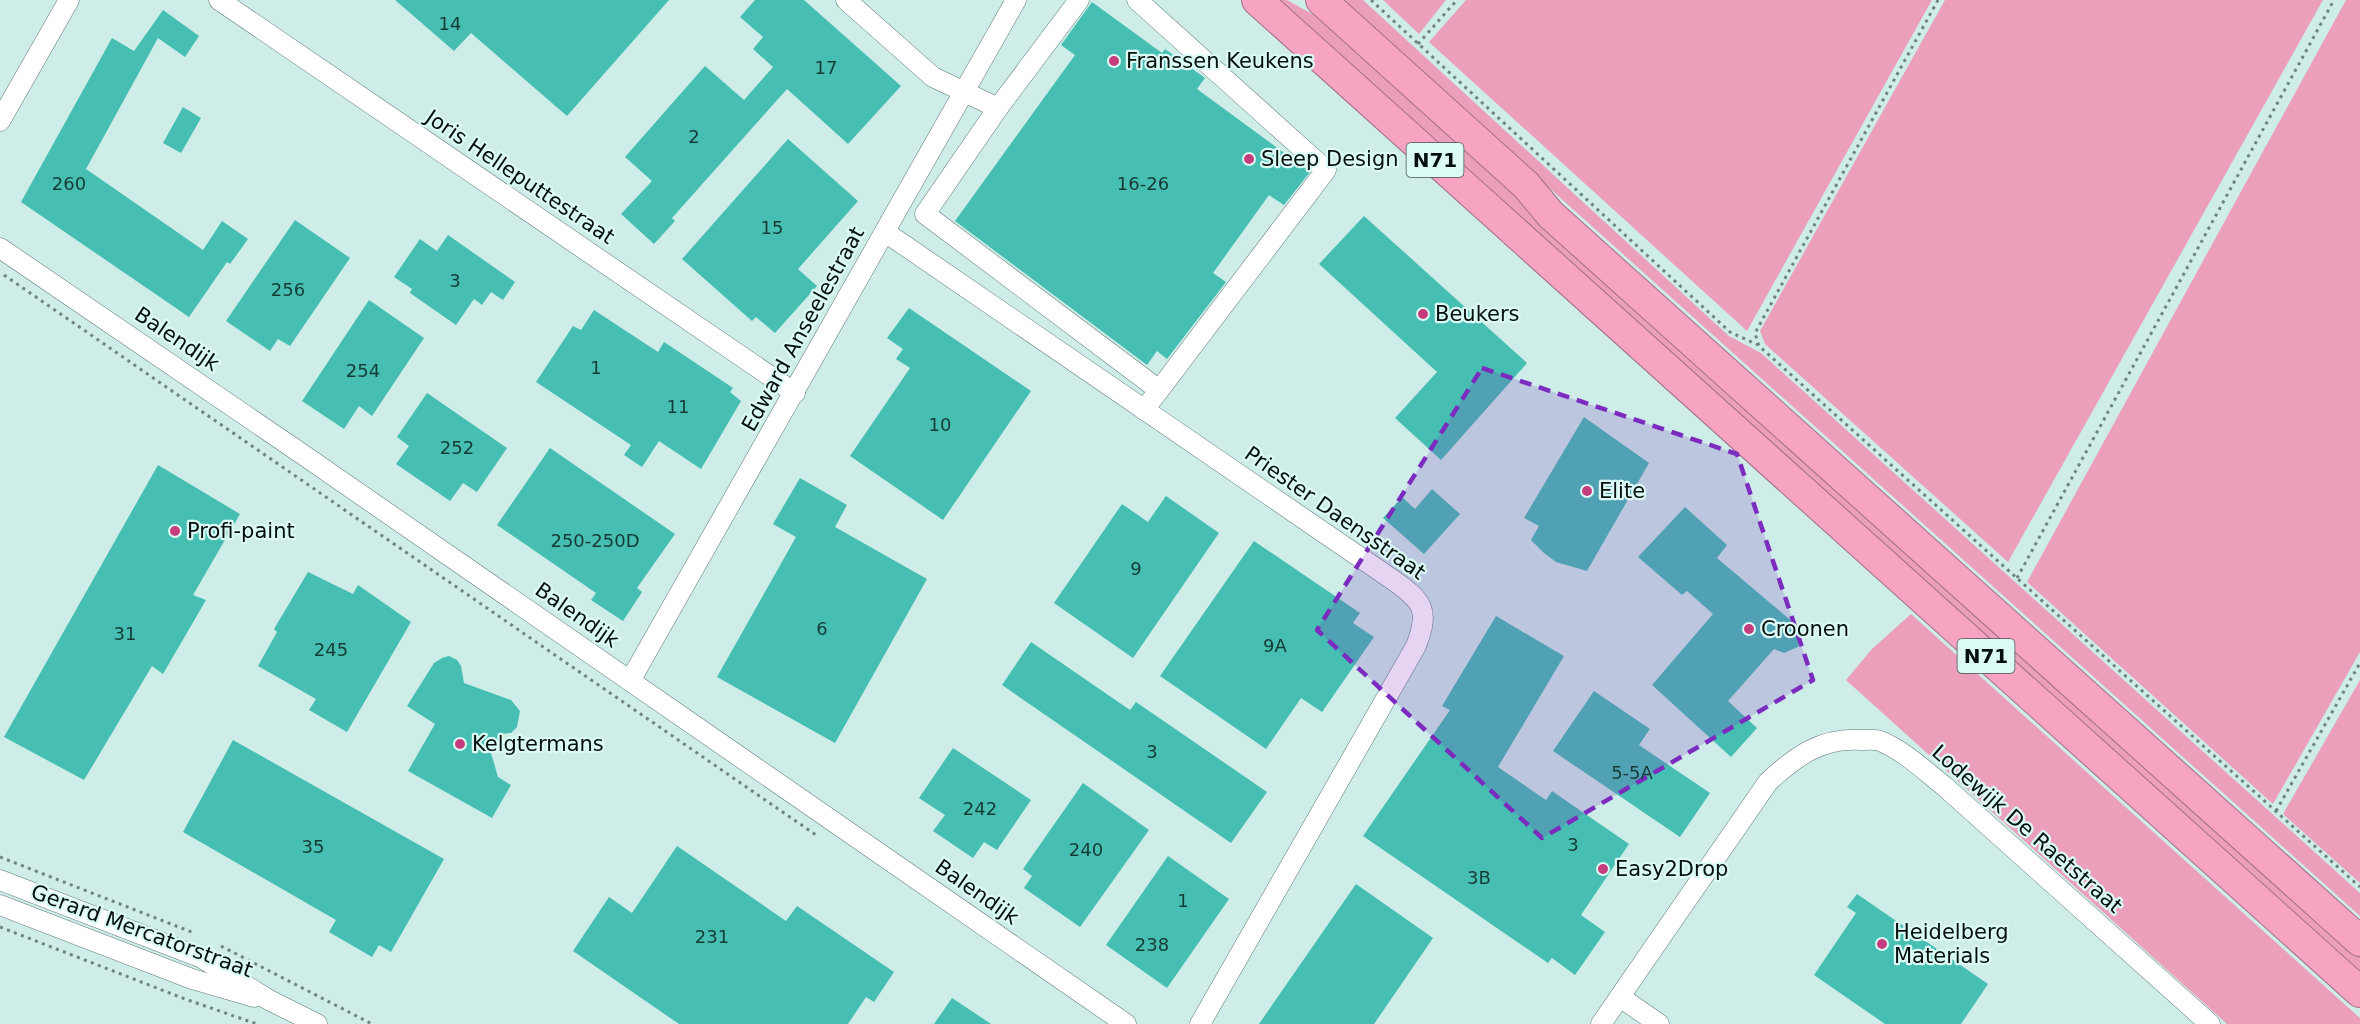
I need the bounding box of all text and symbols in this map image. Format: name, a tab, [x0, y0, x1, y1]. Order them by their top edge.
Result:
house number: 14	[439, 13, 461, 34]
place label: Franssen Keukens	[1126, 49, 1314, 73]
marker: Franssen Keukens	[1107, 54, 1121, 68]
house number: 17	[815, 57, 837, 78]
street label: Joris Helleputtestraat	[420, 104, 619, 249]
house number: 2	[688, 126, 700, 147]
road number: N71	[1406, 143, 1464, 177]
place label: Sleep Design	[1261, 147, 1399, 171]
marker: Sleep Design	[1242, 152, 1256, 166]
house number: 260	[52, 173, 86, 194]
house number: 16-26	[1117, 173, 1169, 194]
house number: 15	[761, 217, 783, 238]
street label: Edward Anseelestraat	[737, 223, 869, 435]
house number: 3	[449, 270, 461, 291]
house number: 256	[271, 279, 305, 300]
street label: Balendijk	[130, 302, 224, 376]
place label: Beukers	[1435, 302, 1520, 326]
marker: Beukers	[1416, 307, 1430, 321]
house number: 1	[590, 357, 602, 378]
house number: 254	[346, 360, 380, 381]
house number: 11	[667, 396, 689, 417]
house number: 10	[929, 414, 951, 435]
house number: 252	[440, 437, 474, 458]
street label: Priester Daensstraat	[1240, 441, 1430, 585]
place label: Elite	[1599, 479, 1645, 503]
marker: Elite	[1580, 484, 1594, 498]
place label: Profi-paint	[187, 519, 295, 543]
marker: Profi-paint	[168, 524, 182, 538]
house number: 250-250D	[550, 530, 640, 551]
house number: 9	[1130, 558, 1142, 579]
street label: Balendijk	[531, 577, 624, 653]
place label: Croonen	[1761, 617, 1849, 641]
house number: 6	[816, 618, 828, 639]
marker: Croonen	[1742, 622, 1756, 636]
house number: 31	[114, 623, 136, 644]
house number: 9A	[1263, 635, 1288, 656]
house number: 245	[314, 639, 348, 660]
road number: N71	[1958, 639, 2014, 673]
place label: Kelgtermans	[472, 732, 604, 756]
marker: Kelgtermans	[453, 737, 467, 751]
street label: Lodewijk De Raetstraat	[1927, 740, 2127, 918]
house number: 3	[1146, 741, 1158, 762]
house number: 5-5A	[1611, 762, 1654, 783]
house number: 242	[963, 798, 997, 819]
house number: 3	[1567, 834, 1579, 855]
house number: 35	[302, 836, 324, 857]
house number: 240	[1069, 839, 1103, 860]
street label: Balendijk	[931, 854, 1024, 930]
place label: Easy2Drop	[1615, 857, 1728, 881]
marker: Easy2Drop	[1596, 862, 1610, 876]
house number: 3B	[1467, 867, 1491, 888]
street label: Gerard Mercatorstraat	[28, 880, 256, 982]
house number: 1	[1177, 890, 1189, 911]
place label: Heidelberg Materials	[1894, 920, 2008, 968]
house number: 231	[695, 926, 729, 947]
house number: 238	[1135, 934, 1169, 955]
marker: Heidelberg Materials	[1875, 937, 1889, 951]

